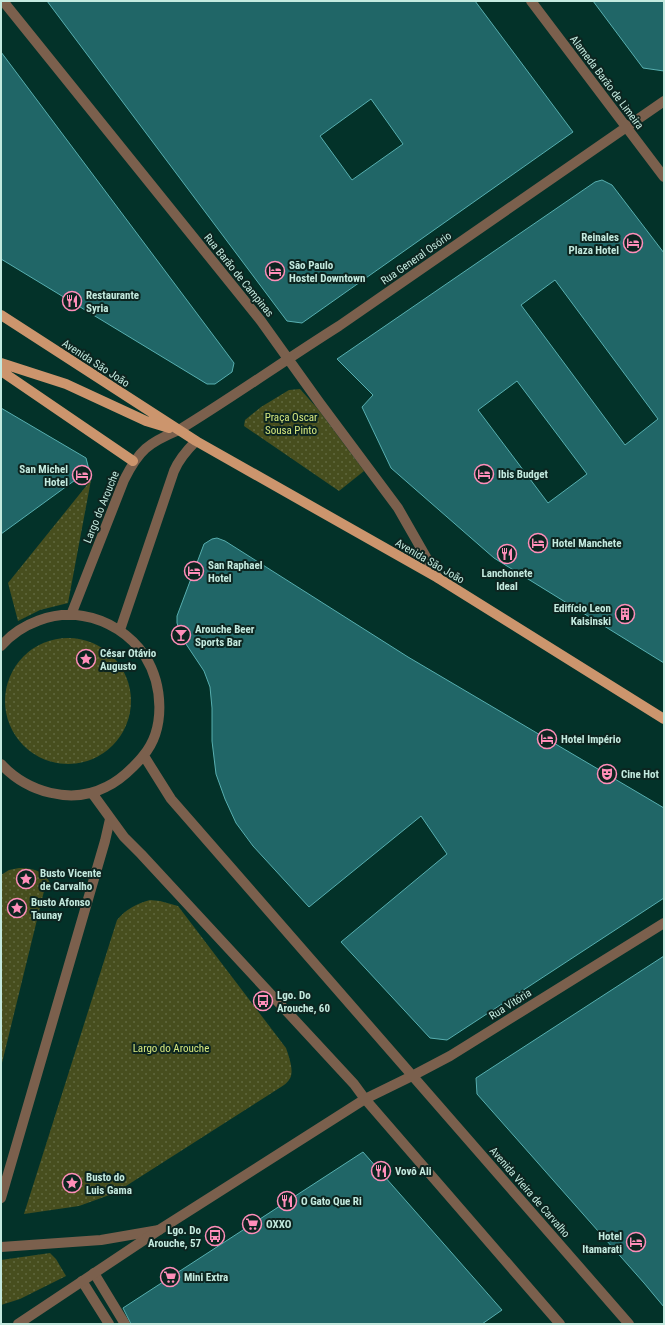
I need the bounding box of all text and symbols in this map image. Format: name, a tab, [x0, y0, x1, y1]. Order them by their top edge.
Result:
street label: Alameda Barão de Limeira	[567, 33, 646, 132]
street label: Rua General Osório	[379, 229, 454, 288]
street label: Rua Barão de Campinas	[201, 231, 276, 319]
place label: Reinales Plaza Hotel	[568, 231, 619, 257]
hotel icon: Reinales Plaza Hotel	[622, 232, 644, 254]
place label: São Paulo Hostel Downtown	[289, 259, 365, 285]
hotel icon: São Paulo Hostel Downtown	[264, 260, 286, 282]
place label: Restaurante Syria	[86, 289, 139, 315]
restaurant icon: Restaurante Syria	[61, 290, 83, 312]
street label: Avenida São João	[60, 337, 132, 390]
park label: Praça Oscar Sousa Pinto	[265, 411, 318, 437]
place label: San Michel Hotel	[19, 463, 68, 489]
hotel icon: Ibis Budget	[473, 463, 495, 485]
hotel icon: San Michel Hotel	[71, 464, 93, 486]
place label: Ibis Budget	[498, 468, 549, 481]
street label: Largo do Arouche	[81, 469, 122, 545]
hotel icon: Hotel Manchete	[527, 532, 549, 554]
street label: Avenida São João	[393, 536, 467, 587]
place label: Hotel Manchete	[552, 537, 621, 550]
restaurant icon: Lanchonete Ideal	[496, 543, 518, 565]
place label: San Raphael Hotel	[208, 559, 263, 585]
hotel icon: San Raphael Hotel	[183, 560, 205, 582]
place label: Lanchonete Ideal	[481, 567, 533, 593]
place label: Edifício Leon Kaisinski	[554, 602, 611, 628]
building icon: Edifício Leon Kaisinski	[614, 603, 636, 625]
place label: Arouche Beer Sports Bar	[195, 623, 255, 649]
bar icon: Arouche Beer Sports Bar	[170, 624, 192, 646]
place label: César Otávio Augusto	[100, 647, 157, 673]
place icon: César Otávio Augusto	[75, 648, 97, 670]
hotel icon: Hotel Império	[536, 728, 558, 750]
place label: Hotel Império	[561, 733, 621, 746]
theatre icon: Cine Hot	[596, 763, 618, 785]
place label: Cine Hot	[621, 768, 659, 781]
place label: Busto Vicente de Carvalho	[40, 867, 101, 893]
place icon: Busto Vicente de Carvalho	[15, 868, 37, 890]
place label: Busto Afonso Taunay	[31, 896, 91, 922]
place icon: Busto Afonso Taunay	[6, 897, 28, 919]
street label: Rua Vitória	[487, 986, 534, 1023]
place label: Lgo. Do Arouche, 60	[277, 989, 330, 1015]
bus stop icon: Lgo. Do Arouche, 60	[252, 990, 274, 1012]
park label: Largo do Arouche	[133, 1042, 209, 1055]
street label: Avenida Vieira de Carvalho	[487, 1144, 573, 1241]
restaurant icon: Vovô Ali	[370, 1160, 392, 1182]
place label: Vovô Ali	[395, 1165, 432, 1178]
place label: Busto do Luis Gama	[86, 1171, 132, 1197]
place icon: Busto do Luis Gama	[61, 1172, 83, 1194]
restaurant icon: O Gato Que Ri	[276, 1190, 298, 1212]
place label: O Gato Que Ri	[301, 1195, 362, 1208]
supermarket icon: OXXO	[241, 1213, 263, 1235]
place label: OXXO	[266, 1218, 292, 1231]
place label: Lgo. Do Arouche, 57	[148, 1224, 202, 1250]
bus stop icon: Lgo. Do Arouche, 57	[204, 1225, 226, 1247]
place label: Hotel Itamarati	[582, 1230, 622, 1256]
hotel icon: Hotel Itamarati	[625, 1231, 647, 1253]
supermarket icon: Mini Extra	[159, 1266, 181, 1288]
place label: Mini Extra	[184, 1271, 228, 1284]

